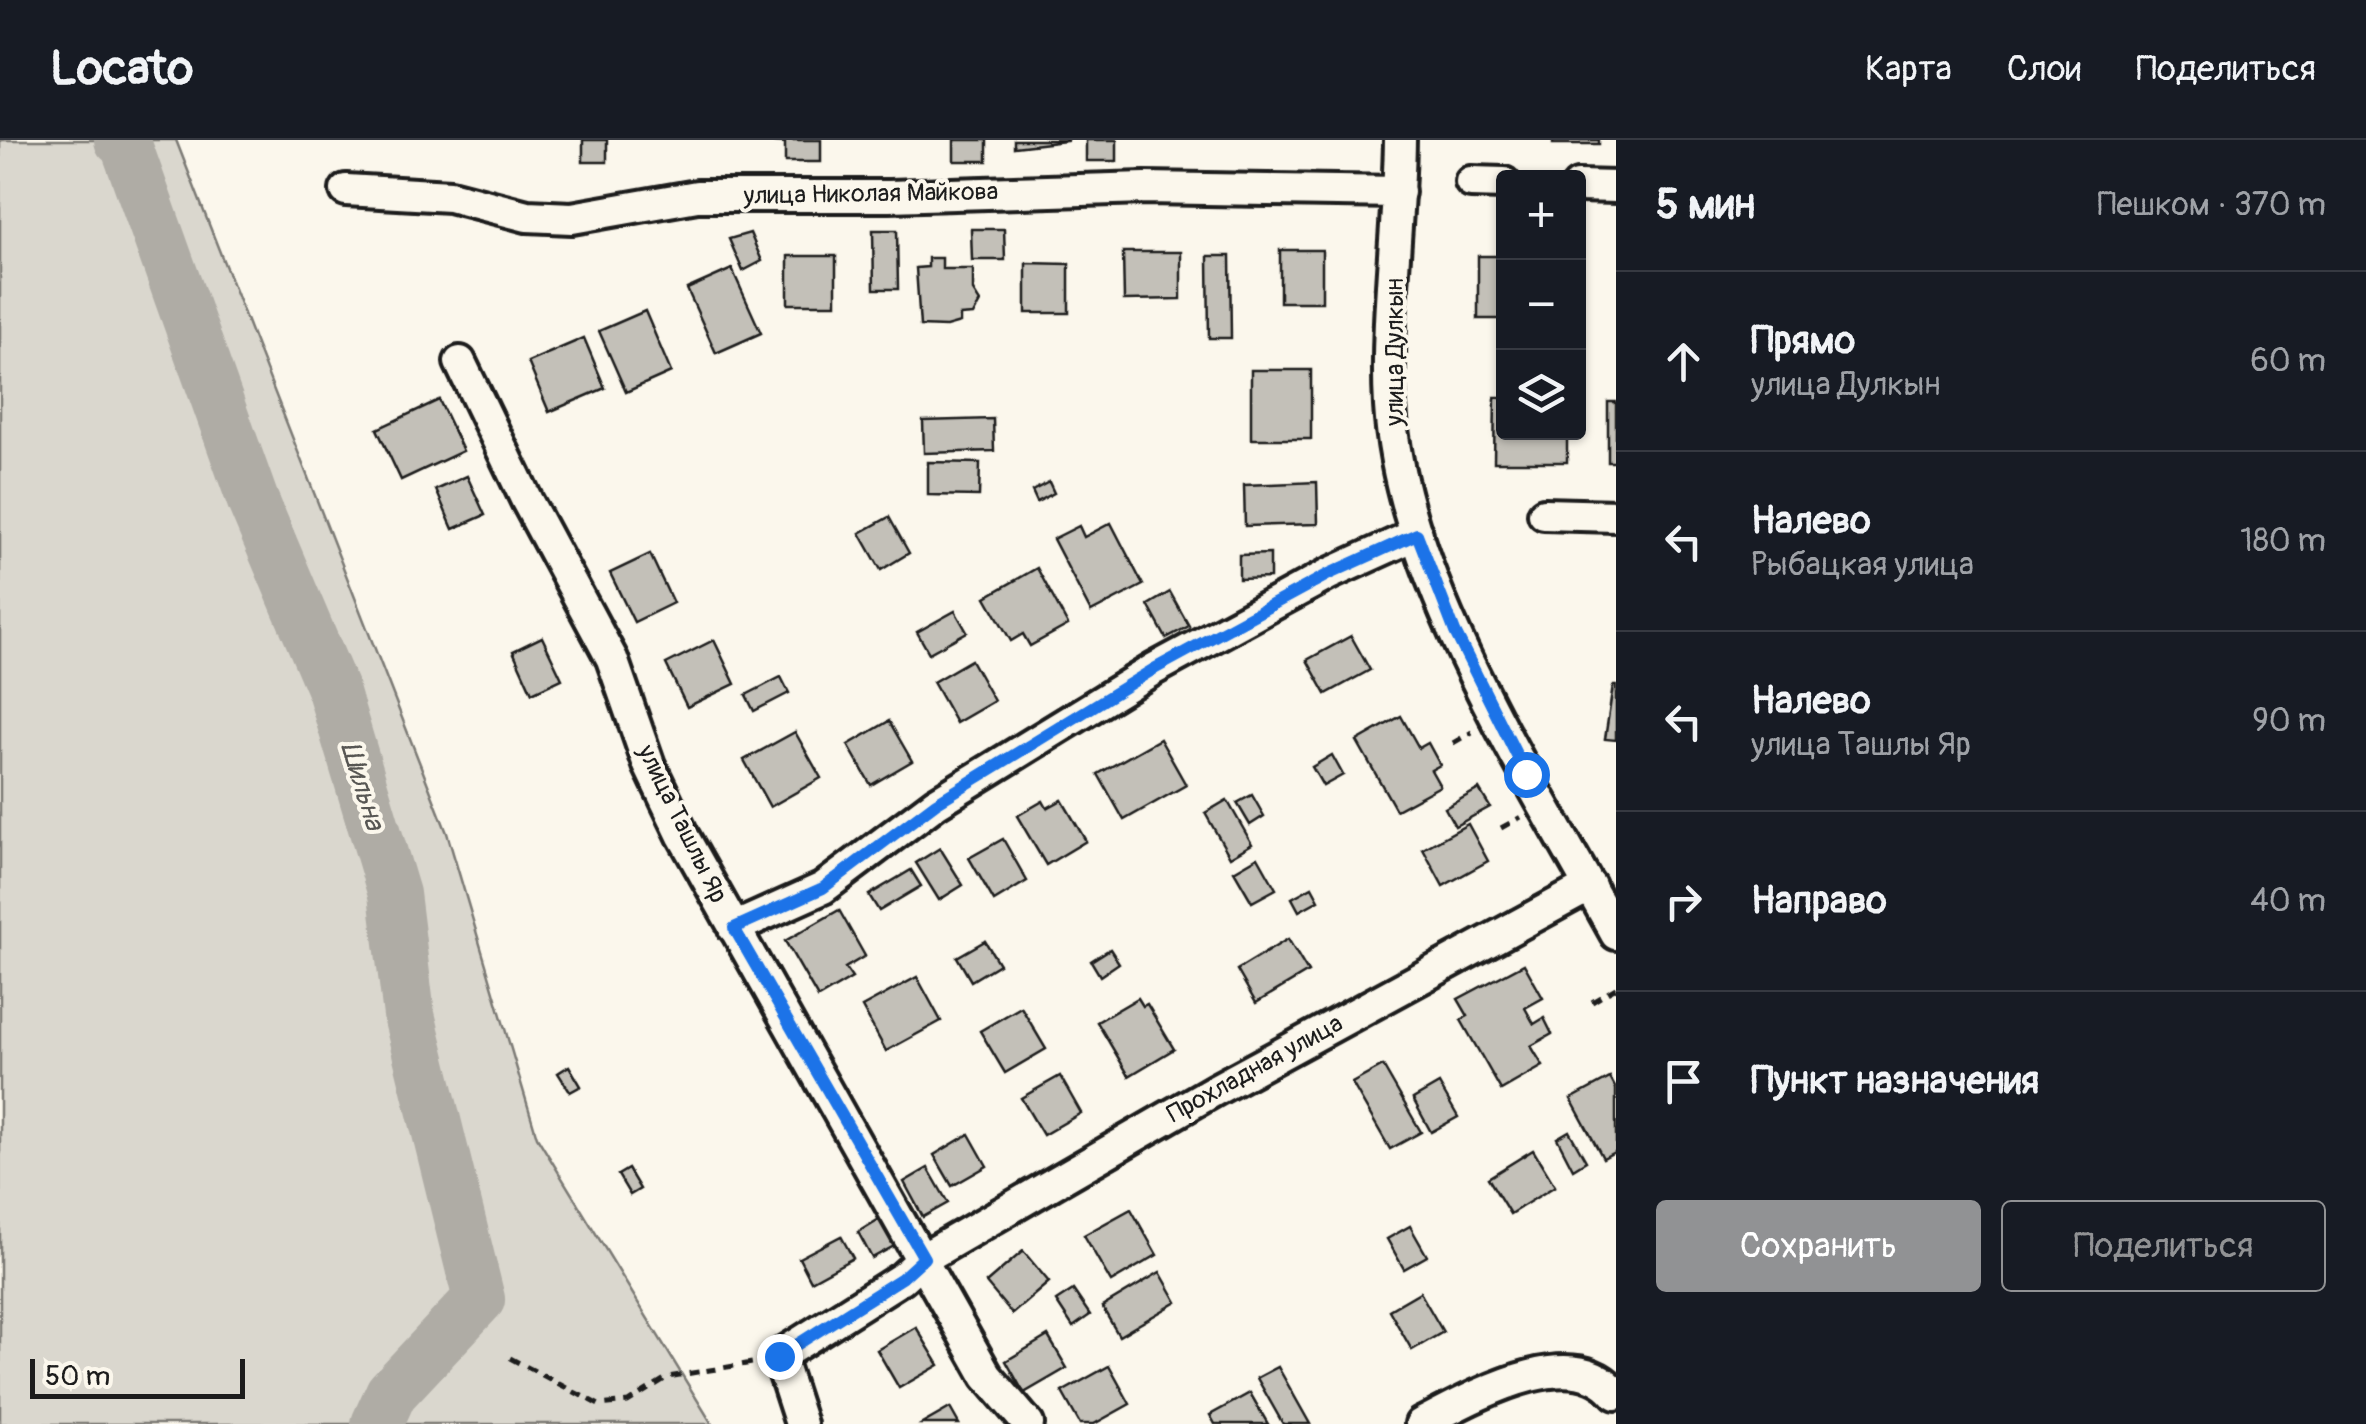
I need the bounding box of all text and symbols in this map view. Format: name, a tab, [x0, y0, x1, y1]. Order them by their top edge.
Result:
text: Locato	[50, 39, 193, 99]
text: Карта	[1865, 47, 1952, 91]
text: Слои	[2007, 47, 2081, 91]
text: Поделиться	[2136, 47, 2316, 91]
map controls	[1496, 170, 1586, 440]
button: +	[1496, 170, 1586, 260]
street label: улица Николая Майкова	[742, 176, 999, 212]
text: 5 мин	[1656, 179, 1755, 231]
text: Пешком · 370 m	[2097, 185, 2326, 225]
button: −	[1496, 260, 1586, 350]
street label: улица Дулкын	[1380, 278, 1411, 427]
text: Прямо	[1751, 317, 1855, 365]
icon: ahead	[1656, 334, 1711, 389]
text: 60 m	[2250, 341, 2326, 381]
button: layers	[1496, 350, 1586, 440]
text: улица Дулкын	[1751, 365, 1940, 405]
text: Налево	[1751, 497, 1871, 545]
icon: left	[1656, 514, 1711, 569]
text: 180 m	[2240, 521, 2326, 561]
text: Рыбацкая улица	[1751, 545, 1974, 585]
text: Налево	[1751, 677, 1871, 725]
icon: left	[1656, 694, 1711, 749]
text: 90 m	[2252, 701, 2326, 741]
text: улица Ташлы Яр	[1751, 725, 1971, 765]
water label: Шильна	[332, 738, 392, 836]
street label: улица Ташлы Яр	[630, 739, 734, 908]
route start	[1504, 752, 1550, 798]
icon: right	[1656, 874, 1711, 929]
text: Направо	[1751, 877, 1887, 925]
text: 40 m	[2250, 881, 2326, 921]
street label: Прохладная улица	[1162, 1008, 1348, 1130]
icon: arrive	[1656, 1054, 1711, 1109]
text: Пункт назначения	[1751, 1057, 2039, 1105]
button: Сохранить	[1656, 1200, 1981, 1292]
button: Поделиться	[2001, 1200, 2326, 1292]
route end	[757, 1334, 803, 1380]
scale bar	[30, 1354, 245, 1398]
text: 50 m	[45, 1359, 110, 1394]

